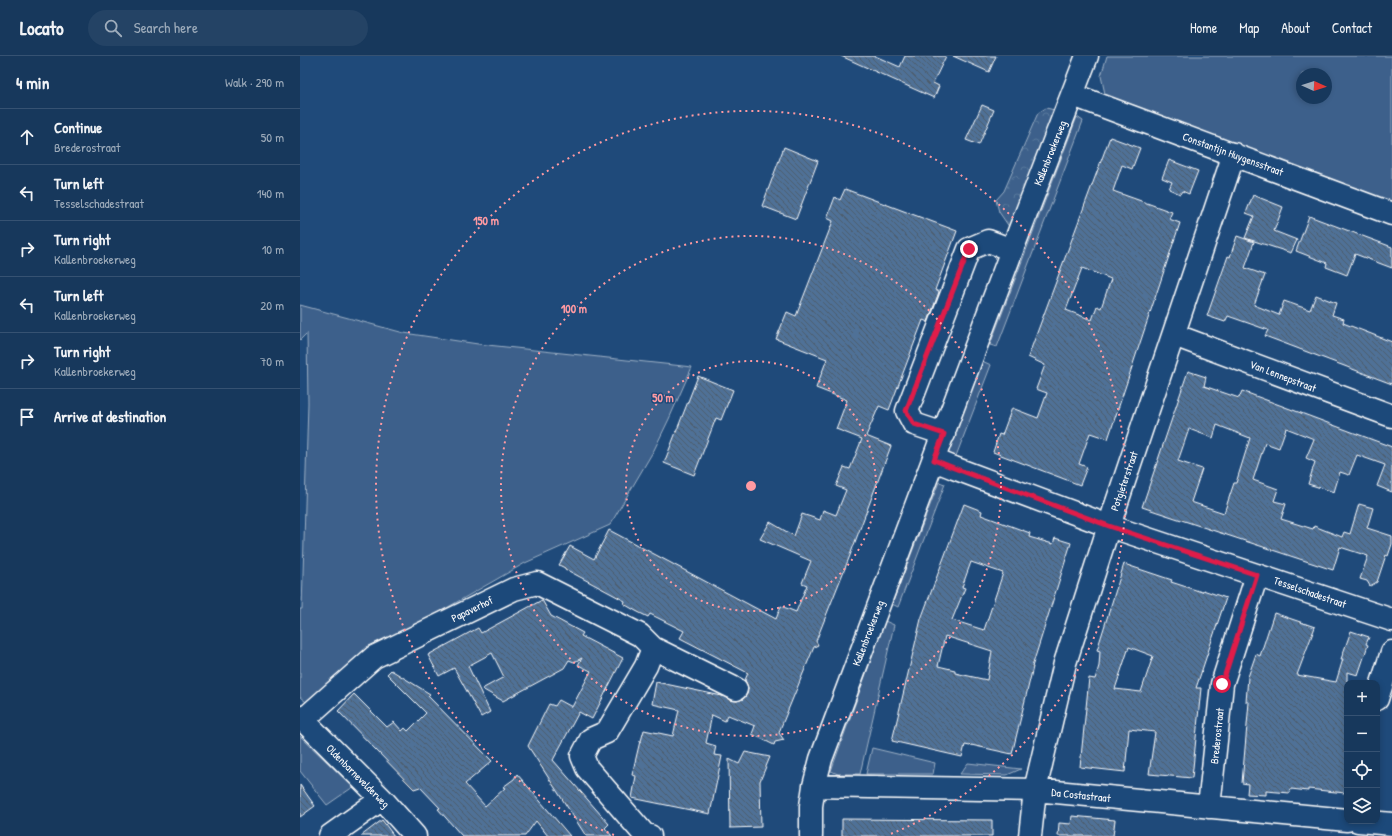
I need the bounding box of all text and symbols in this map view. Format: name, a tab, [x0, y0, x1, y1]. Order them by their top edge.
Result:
search box	[88, 10, 368, 46]
text: Locato	[20, 15, 64, 41]
icon: search	[102, 17, 124, 39]
text: Search here	[134, 17, 198, 38]
text: Home	[1190, 18, 1217, 37]
text: Map	[1239, 18, 1259, 37]
text: About	[1281, 18, 1310, 37]
text: Contact	[1332, 18, 1372, 37]
north arrow	[1296, 68, 1332, 104]
text: 4 min	[16, 71, 49, 94]
text: Walk · 290 m	[225, 73, 284, 91]
text: Continue	[54, 117, 102, 138]
street label: Kallenbroekerweg	[1031, 118, 1070, 188]
icon: ahead	[16, 126, 38, 148]
text: 50 m	[261, 128, 284, 146]
street label: Constantijn Huygensstraat	[1181, 129, 1286, 179]
text: Brederostraat	[54, 138, 120, 156]
text: Turn left	[54, 173, 104, 194]
icon: left	[16, 182, 38, 204]
text: 140 m	[257, 184, 284, 202]
text: Tesselschadestraat	[54, 194, 144, 212]
text: 150 m	[473, 212, 499, 229]
text: Turn right	[54, 229, 110, 250]
icon: right	[16, 238, 38, 260]
text: 10 m	[262, 240, 284, 258]
route end	[960, 240, 978, 258]
text: Kallenbroekerweg	[54, 250, 136, 268]
text: Turn left	[54, 285, 104, 306]
icon: left	[16, 294, 38, 316]
text: 20 m	[260, 296, 284, 314]
text: 100 m	[561, 300, 587, 317]
text: Kallenbroekerweg	[54, 306, 136, 324]
text: Turn right	[54, 341, 110, 362]
icon: right	[16, 350, 38, 372]
text: 70 m	[260, 352, 284, 370]
street label: Van Lennepstraat	[1248, 357, 1318, 395]
text: Kallenbroekerweg	[54, 362, 136, 380]
text: 50 m	[652, 389, 674, 406]
icon: arrive	[16, 406, 38, 428]
text: Arrive at destination	[54, 406, 166, 427]
street label: Potgieterstraat	[1107, 449, 1141, 513]
centre of rings	[744, 479, 758, 493]
street label: Tesselschadestraat	[1272, 573, 1348, 611]
street label: Papaverhof	[449, 593, 495, 625]
street label: Kallenbroekerweg	[849, 598, 887, 668]
route start	[1213, 675, 1231, 693]
map controls	[1344, 680, 1380, 824]
button: +	[1344, 680, 1380, 716]
street label: Brederostraat	[1207, 707, 1227, 765]
button: −	[1344, 716, 1380, 752]
street label: Oldenbarnevelderweg	[323, 741, 393, 811]
button: locate	[1344, 752, 1380, 788]
street label: Da Costastraat	[1051, 785, 1112, 805]
button: layers	[1344, 788, 1380, 824]

